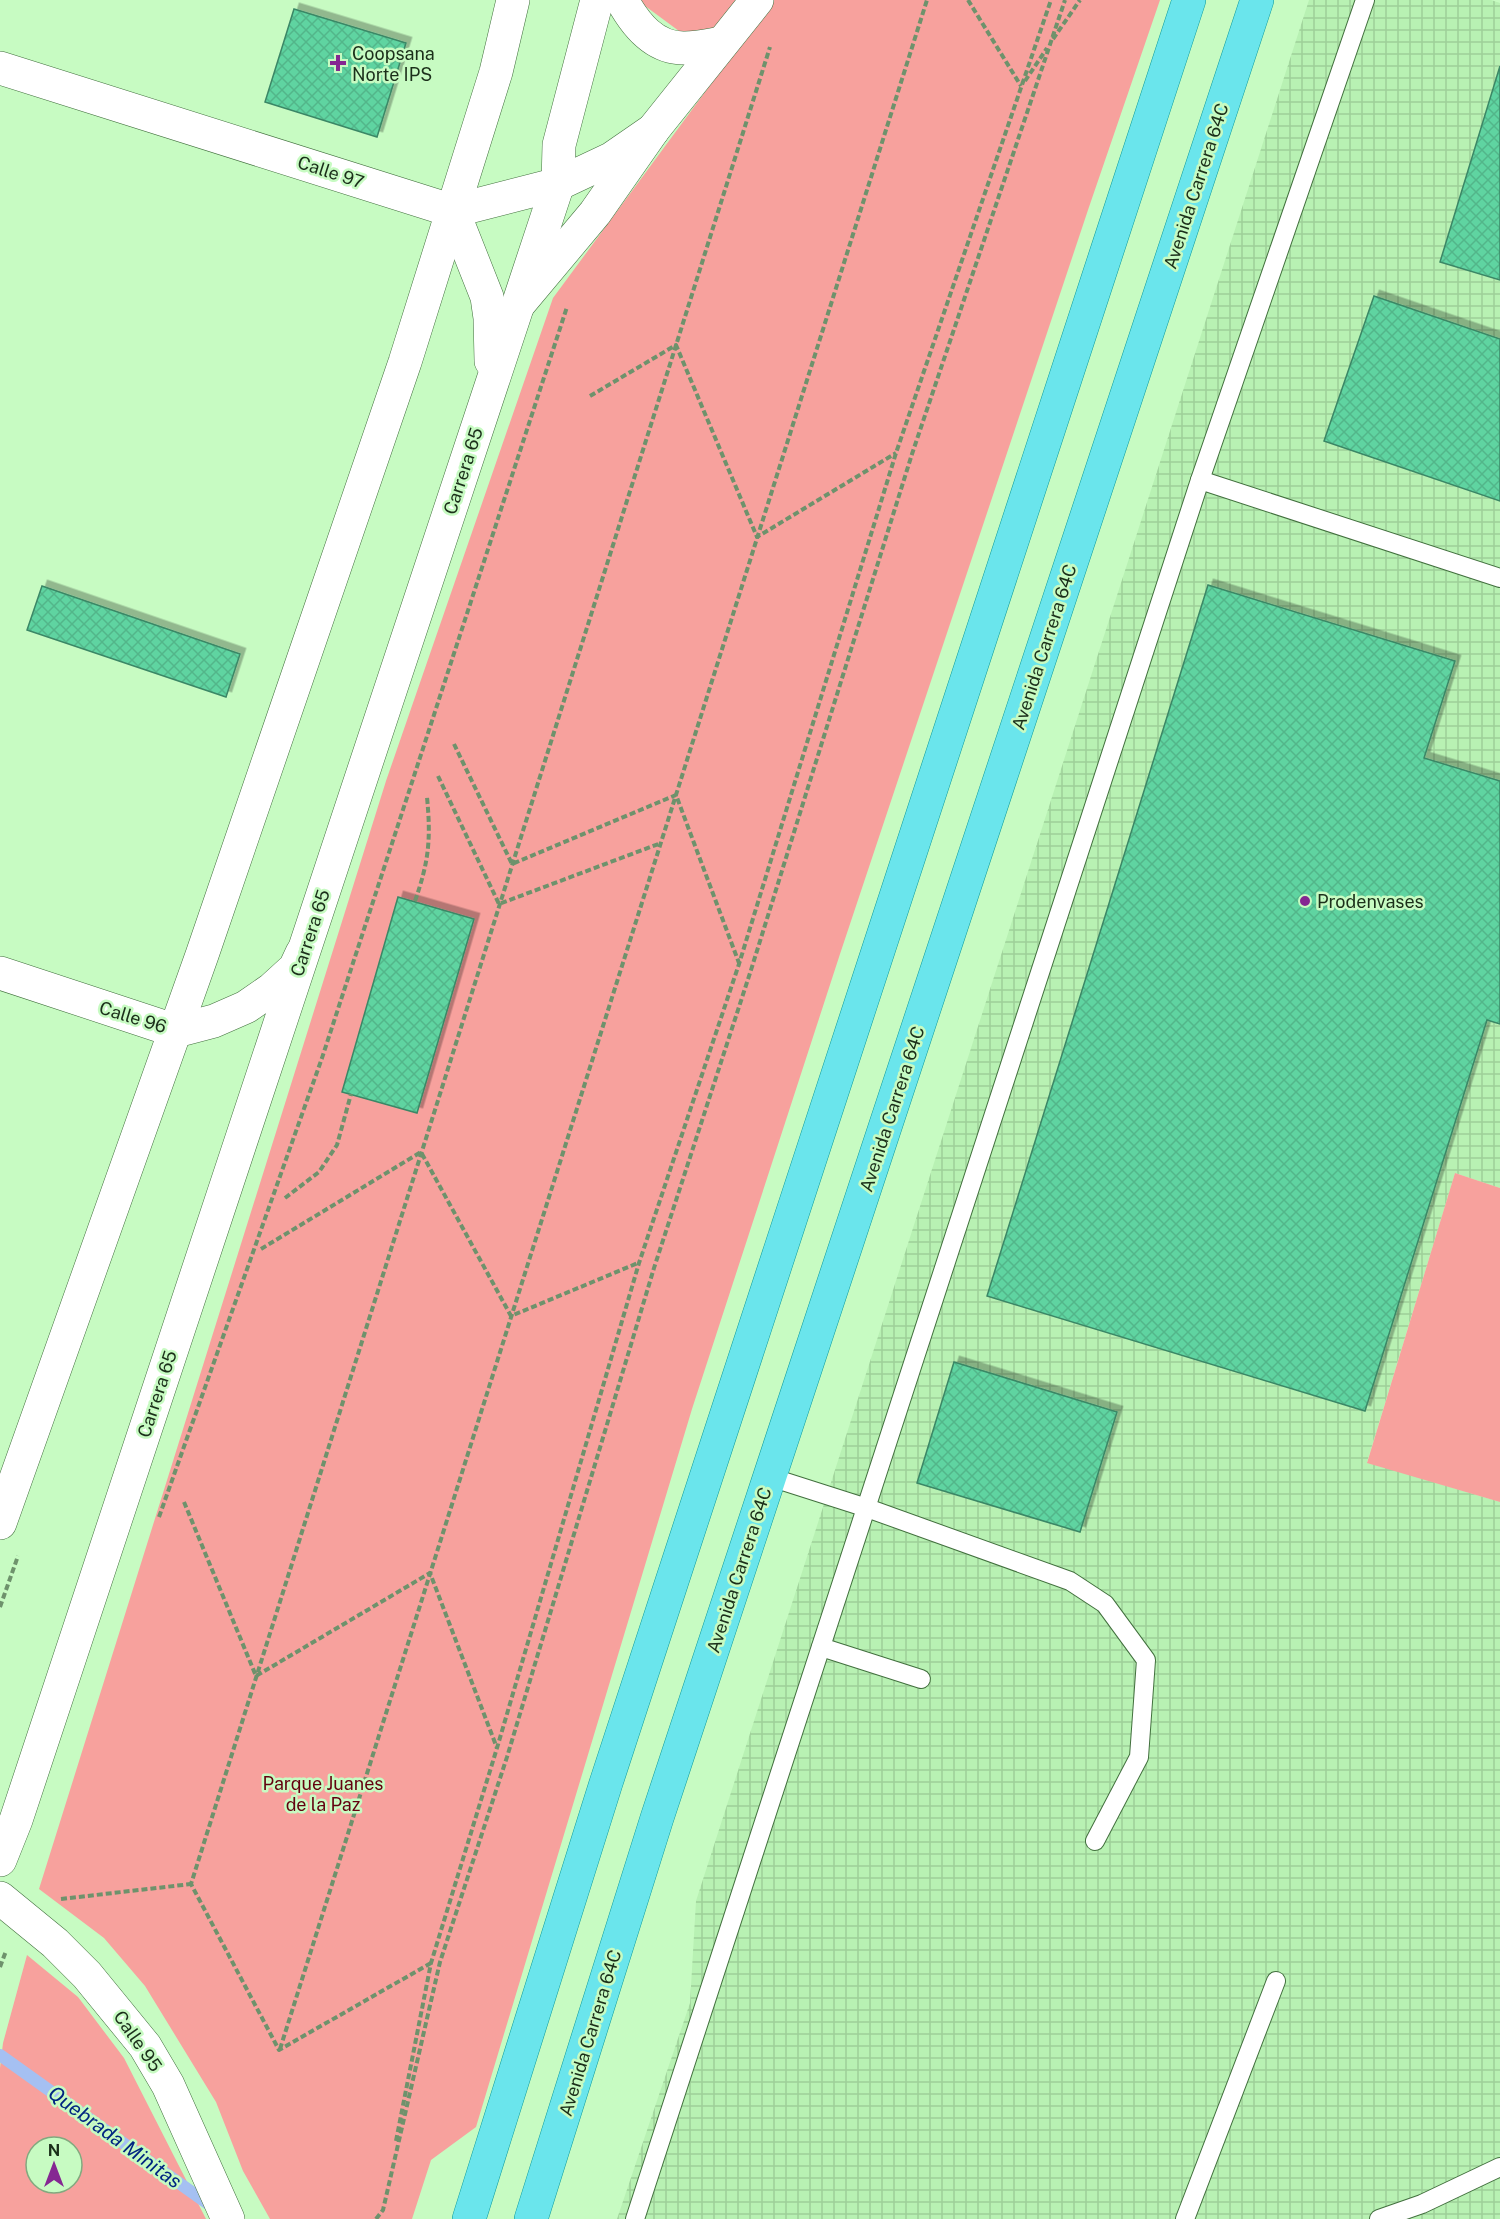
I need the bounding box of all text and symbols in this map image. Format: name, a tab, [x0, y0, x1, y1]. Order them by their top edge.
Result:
place label: Coopsana Norte IPS	[352, 43, 435, 85]
marker: Coopsana Norte IPS	[329, 54, 347, 72]
street label: Avenida Carrera 64C	[1159, 101, 1233, 271]
street label: Calle 97	[295, 151, 367, 193]
street label: Carrera 65	[439, 425, 487, 517]
street label: Avenida Carrera 64C	[1007, 562, 1081, 732]
street label: Carrera 65	[286, 887, 334, 979]
place label: Prodenvases	[1317, 891, 1424, 912]
marker: Prodenvases	[1298, 894, 1312, 908]
street label: Calle 96	[97, 997, 169, 1037]
street label: Avenida Carrera 64C	[855, 1024, 929, 1194]
street label: Carrera 65	[133, 1348, 181, 1440]
street label: Avenida Carrera 64C	[702, 1485, 776, 1655]
park label: Parque Juanes de la Paz	[263, 1773, 383, 1815]
street label: Avenida Carrera 64C	[555, 1947, 625, 2119]
street label: Calle 95	[109, 2006, 167, 2076]
water label: Quebrada Minitas	[44, 2081, 186, 2194]
north arrow	[24, 2135, 84, 2195]
text: N	[48, 2141, 60, 2160]

